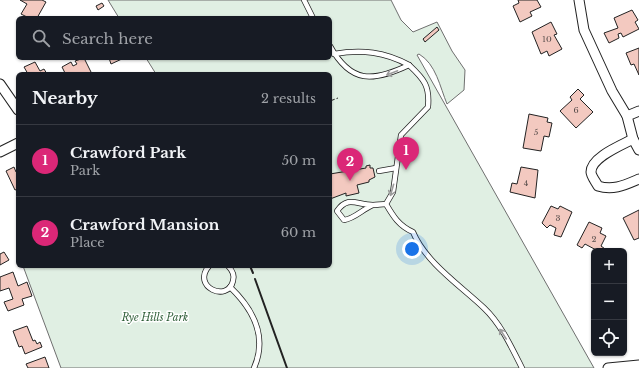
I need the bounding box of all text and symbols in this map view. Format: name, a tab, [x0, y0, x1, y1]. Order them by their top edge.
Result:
search box	[16, 16, 332, 60]
icon: search	[30, 27, 52, 49]
text: Search here	[62, 29, 153, 48]
house number: 10	[542, 34, 552, 44]
one-way arrow	[387, 69, 399, 77]
text: Nearby	[32, 88, 98, 109]
text: 2 results	[261, 90, 316, 107]
house number: 6	[573, 105, 579, 115]
house number: 5	[534, 127, 539, 137]
pin: 1	[393, 137, 419, 170]
text: Crawford Park	[70, 143, 186, 162]
pin: 2	[337, 148, 363, 181]
text: 1	[42, 152, 48, 169]
text: 50 m	[282, 152, 316, 169]
text: Park	[70, 162, 100, 179]
house number: 4	[524, 178, 529, 188]
one-way arrow	[388, 184, 395, 197]
house number: 3	[556, 213, 561, 223]
text: Crawford Mansion	[70, 215, 219, 234]
text: 2	[41, 224, 49, 241]
text: 60 m	[281, 224, 316, 241]
text: Place	[70, 234, 105, 251]
house number: 2	[592, 234, 597, 244]
your location	[402, 239, 422, 259]
map controls	[591, 248, 627, 356]
button: +	[591, 248, 627, 284]
button: −	[591, 284, 627, 320]
park label: Rye Hills Park	[121, 311, 188, 324]
button: locate	[591, 320, 627, 356]
one-way arrow	[499, 328, 507, 340]

